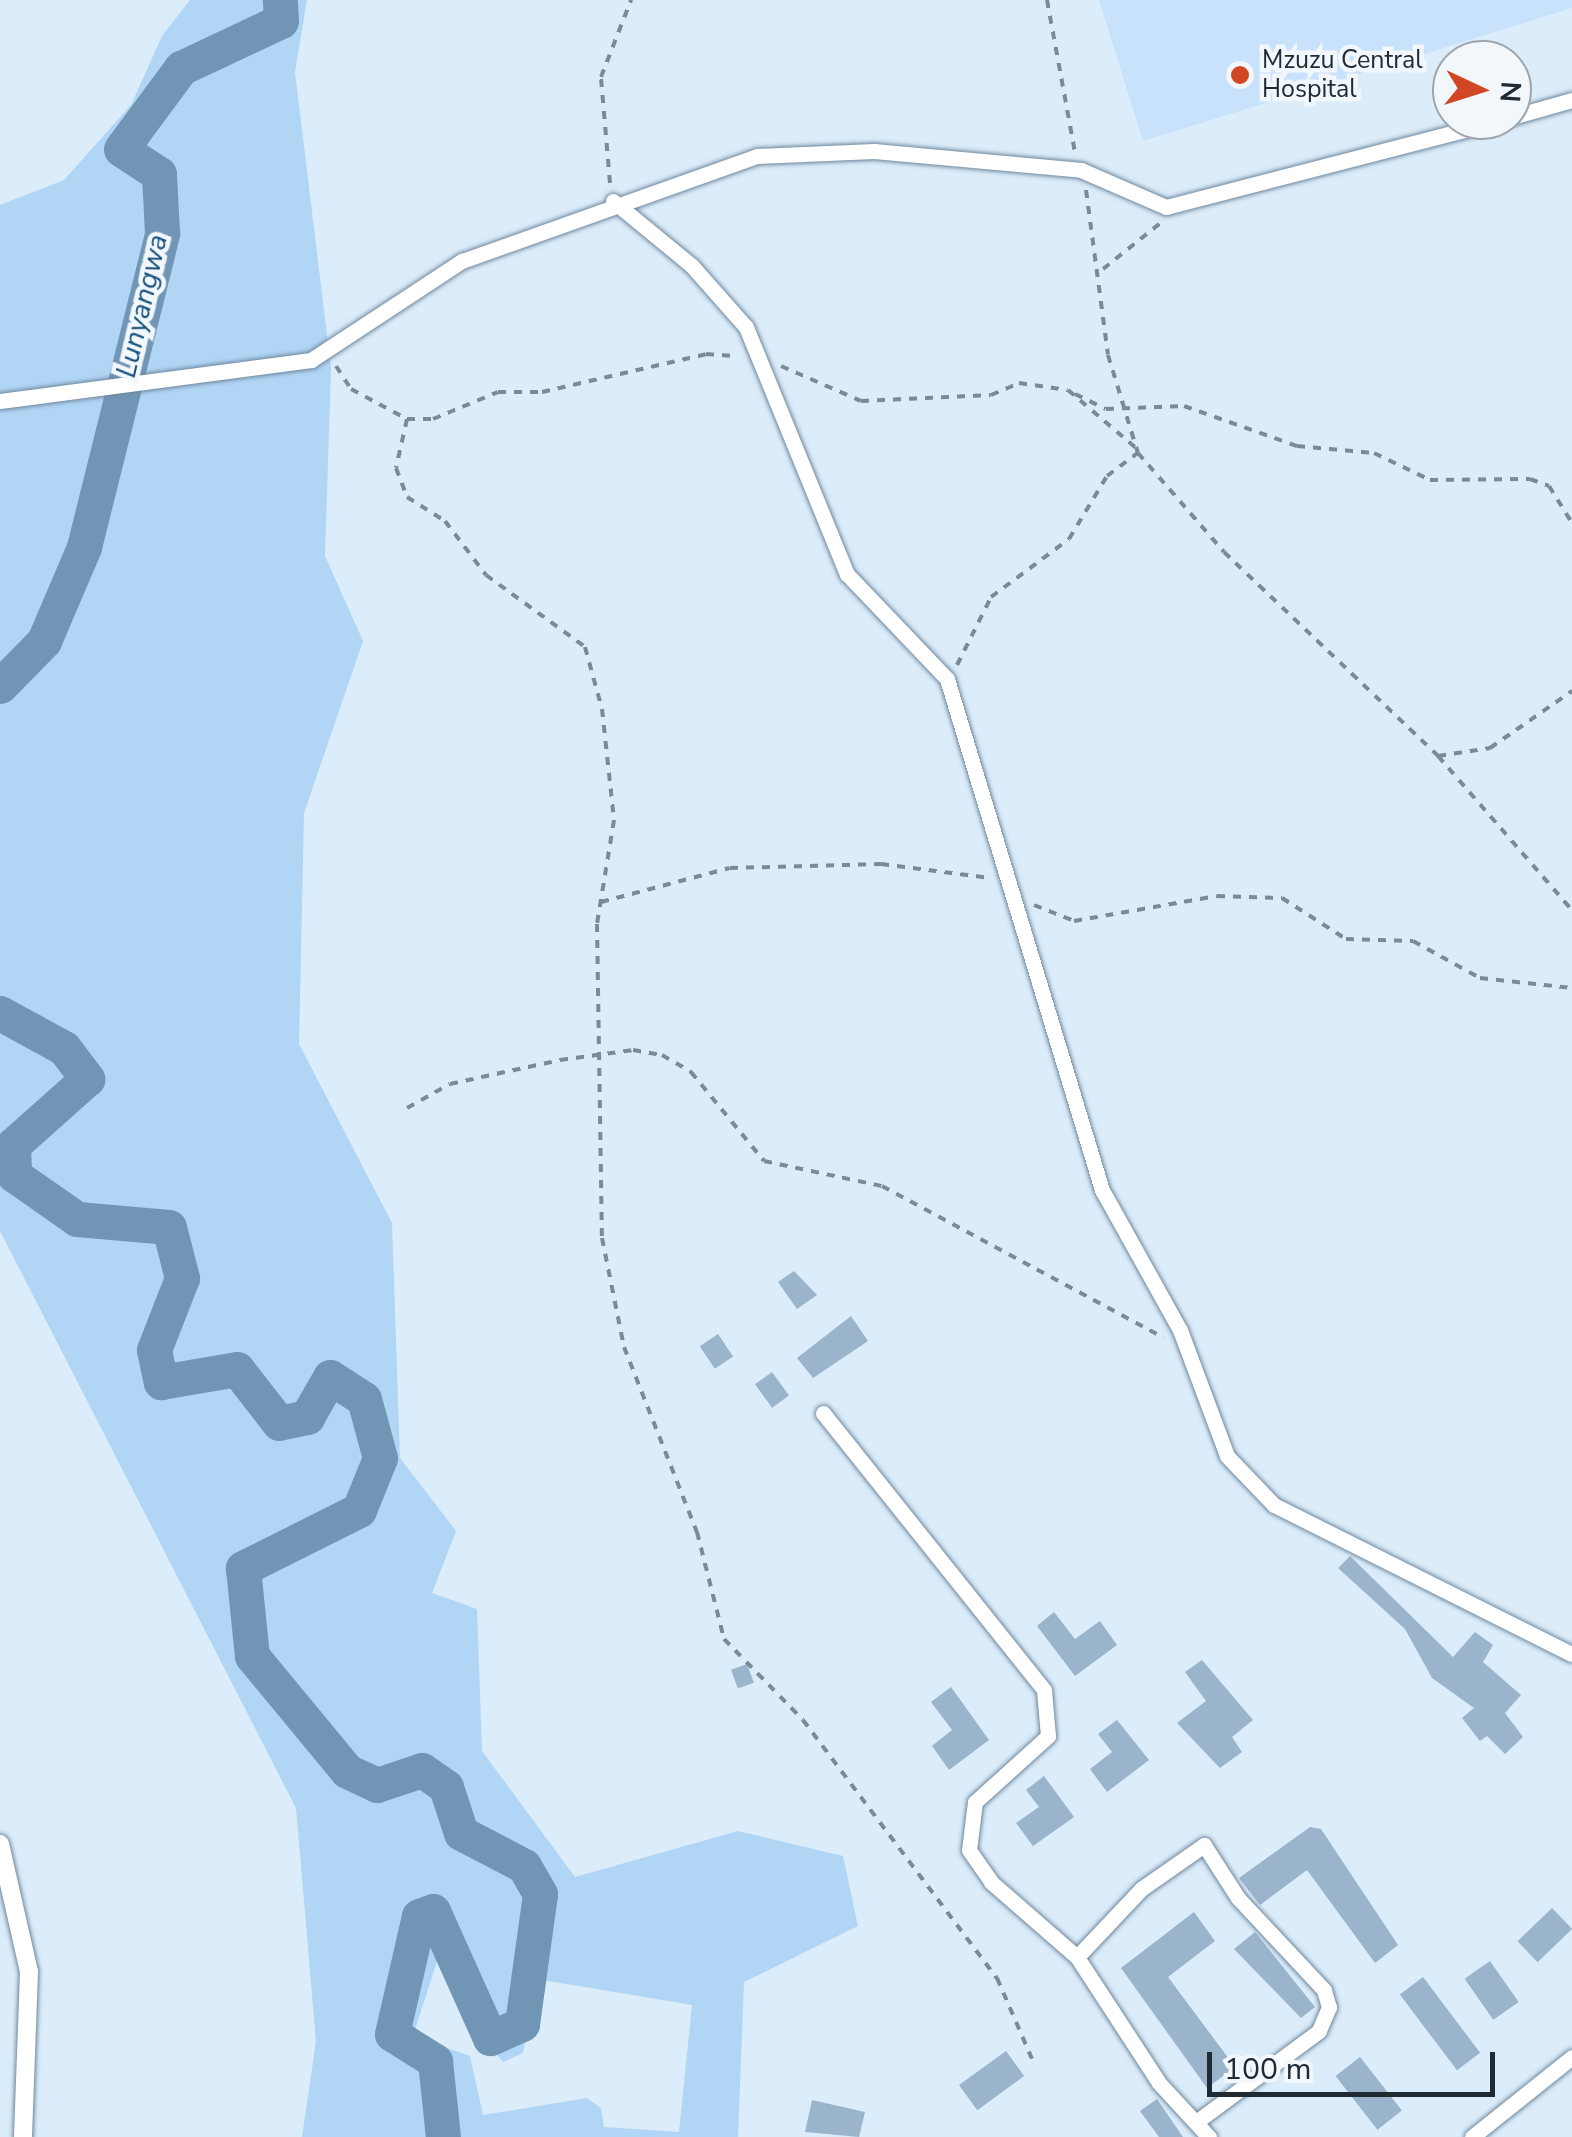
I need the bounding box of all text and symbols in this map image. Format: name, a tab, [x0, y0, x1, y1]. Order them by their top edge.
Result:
north arrow	[1432, 40, 1532, 140]
place label: Mzuzu Central Hospital	[1262, 46, 1423, 105]
marker: Mzuzu Central Hospital	[1227, 62, 1253, 88]
text: N	[1490, 80, 1530, 104]
water label: Lunyangwa	[109, 231, 175, 381]
scale bar	[1212, 2032, 1500, 2094]
text: 100 m	[1224, 2049, 1311, 2090]

